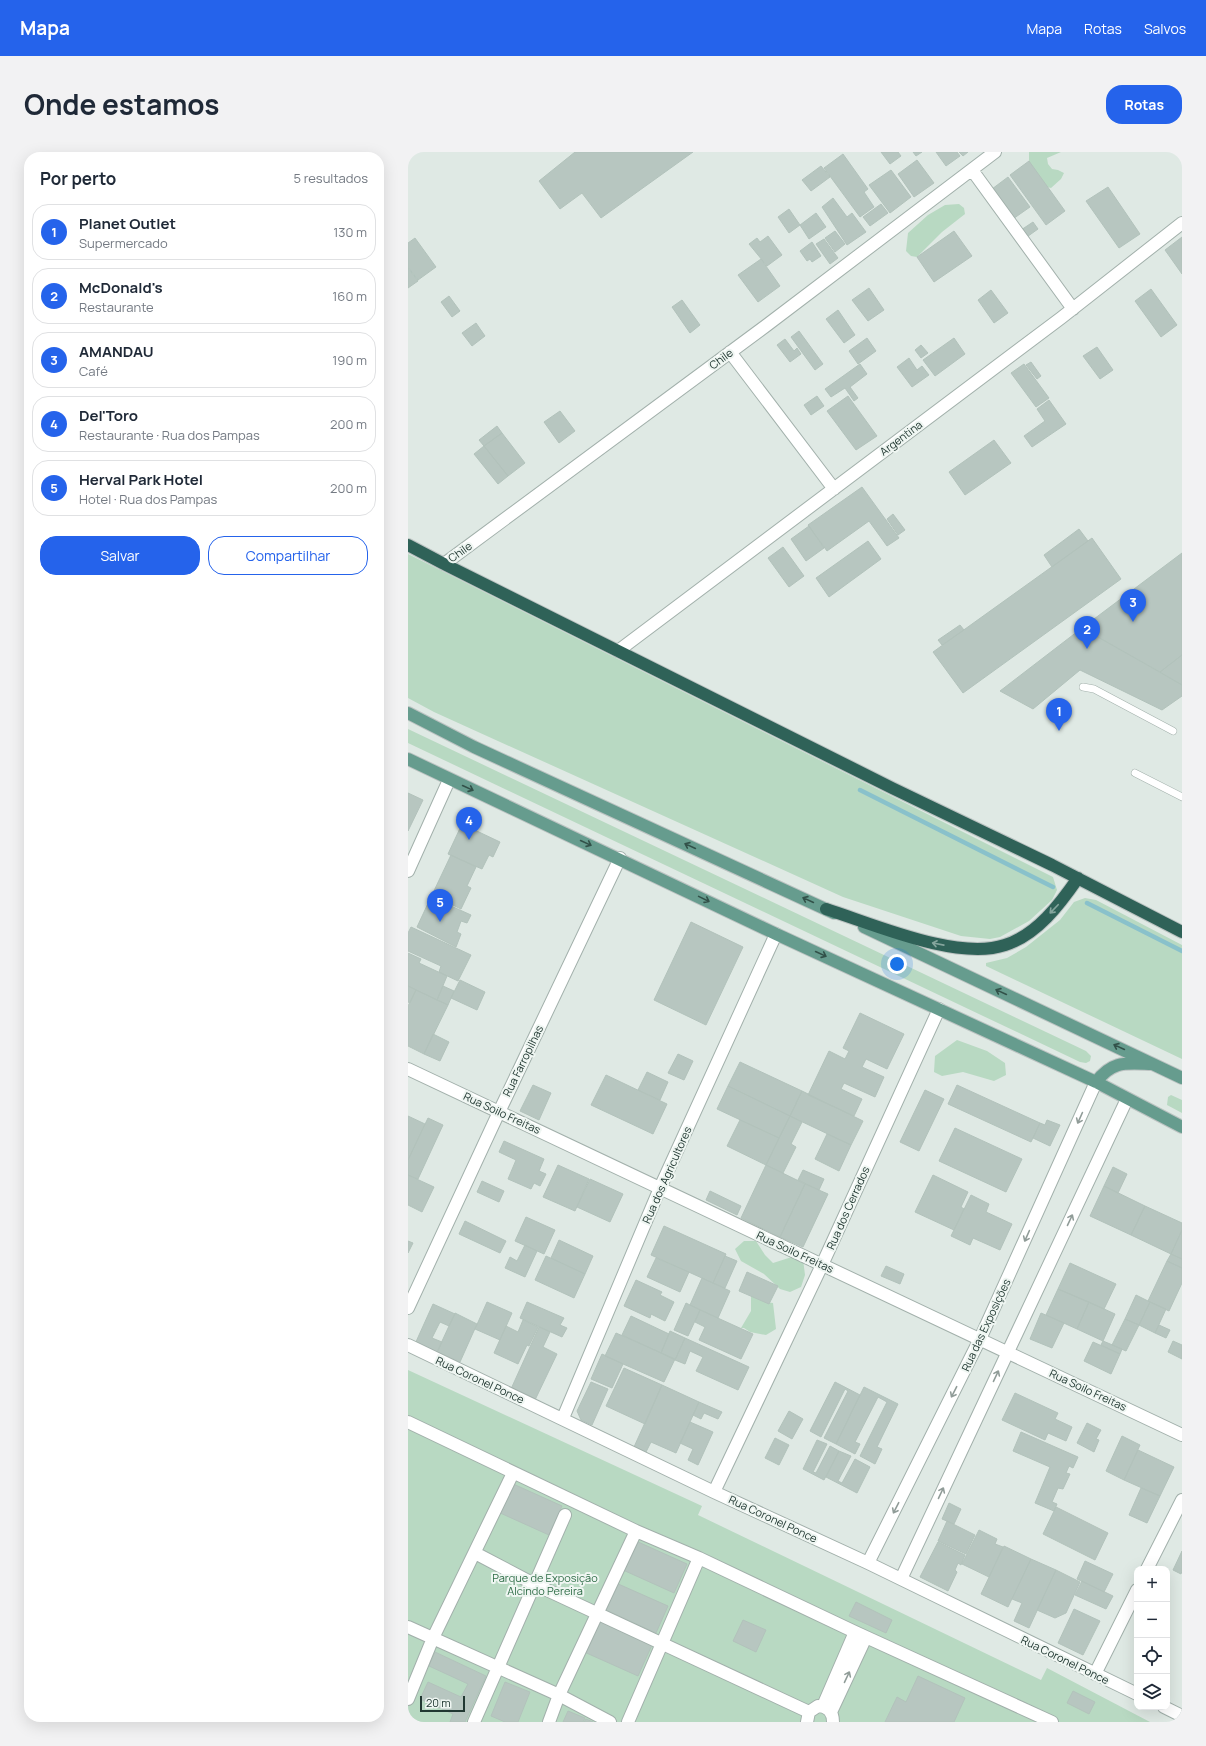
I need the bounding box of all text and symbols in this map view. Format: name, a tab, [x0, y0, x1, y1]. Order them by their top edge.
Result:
text: Mapa	[20, 15, 70, 41]
text: Mapa	[1026, 19, 1062, 38]
text: Rotas	[1084, 19, 1122, 38]
text: Salvos	[1144, 19, 1186, 38]
text: Onde estamos	[24, 85, 219, 123]
button: Rotas	[1106, 85, 1182, 124]
text: Por perto	[40, 167, 116, 190]
text: 5 resultados	[294, 169, 368, 187]
text: Planet Outlet	[79, 213, 176, 234]
text: 1	[51, 223, 57, 241]
text: 130 m	[333, 223, 367, 241]
text: Supermercado	[79, 234, 168, 252]
text: McDonald's	[79, 277, 163, 298]
text: 2	[50, 287, 58, 305]
text: 160 m	[332, 287, 367, 305]
text: Restaurante	[79, 298, 154, 316]
text: AMANDAU	[79, 341, 153, 362]
street label: Chile	[706, 344, 736, 372]
text: 3	[50, 351, 58, 369]
text: 190 m	[332, 351, 367, 369]
text: Café	[79, 362, 108, 380]
text: Del'Toro	[79, 405, 138, 426]
text: 4	[50, 415, 58, 433]
text: 200 m	[330, 415, 367, 433]
street label: Argentina	[876, 417, 925, 459]
text: Restaurante · Rua dos Pampas	[79, 426, 260, 444]
text: Herval Park Hotel	[79, 469, 203, 490]
text: 5	[50, 479, 58, 497]
text: 200 m	[330, 479, 367, 497]
text: Hotel · Rua dos Pampas	[79, 490, 217, 508]
button: Salvar	[40, 536, 200, 575]
button: Compartilhar	[208, 536, 368, 575]
street label: Chile	[445, 538, 475, 565]
pin: 3	[1120, 589, 1146, 622]
pin: 2	[1074, 616, 1100, 649]
pin: 1	[1046, 698, 1072, 731]
one-way arrow	[462, 785, 474, 792]
pin: 4	[456, 807, 482, 840]
one-way arrow	[580, 840, 592, 847]
one-way arrow	[684, 842, 696, 849]
pin: 5	[427, 889, 453, 922]
one-way arrow	[697, 896, 709, 903]
one-way arrow	[802, 896, 814, 903]
one-way arrow	[1049, 904, 1059, 914]
one-way arrow	[932, 939, 945, 947]
one-way arrow	[815, 951, 827, 959]
your location	[887, 954, 907, 974]
one-way arrow	[996, 988, 1008, 995]
street label: Rua Farropilhas	[499, 1022, 546, 1099]
one-way arrow	[1113, 1043, 1125, 1050]
street label: Rua Soilo Freitas	[461, 1088, 543, 1137]
one-way arrow	[1076, 1111, 1083, 1123]
street label: Rua dos Agricultores	[638, 1124, 695, 1226]
street label: Rua dos Cerrados	[822, 1164, 873, 1252]
one-way arrow	[1067, 1214, 1074, 1226]
street label: Rua Soilo Freitas	[754, 1227, 836, 1276]
one-way arrow	[1022, 1230, 1030, 1242]
street label: Rua das Exposições	[958, 1276, 1014, 1373]
street label: Rua Coronel Ponce	[433, 1352, 527, 1407]
street label: Rua Soilo Freitas	[1047, 1365, 1129, 1414]
one-way arrow	[993, 1370, 1000, 1382]
one-way arrow	[950, 1386, 957, 1398]
one-way arrow	[938, 1488, 945, 1500]
street label: Rua Coronel Ponce	[726, 1491, 820, 1546]
one-way arrow	[892, 1502, 899, 1514]
map controls	[1134, 1566, 1170, 1710]
button: +	[1134, 1566, 1170, 1602]
park label: Parque de Exposição Alcindo Pereira	[492, 1570, 598, 1598]
button: −	[1134, 1602, 1170, 1638]
street label: Rua Coronel Ponce	[1019, 1632, 1112, 1688]
button: locate	[1134, 1638, 1170, 1674]
one-way arrow	[844, 1671, 851, 1683]
button: layers	[1134, 1674, 1170, 1710]
scale bar	[420, 1694, 465, 1713]
text: 20 m	[426, 1695, 451, 1710]

